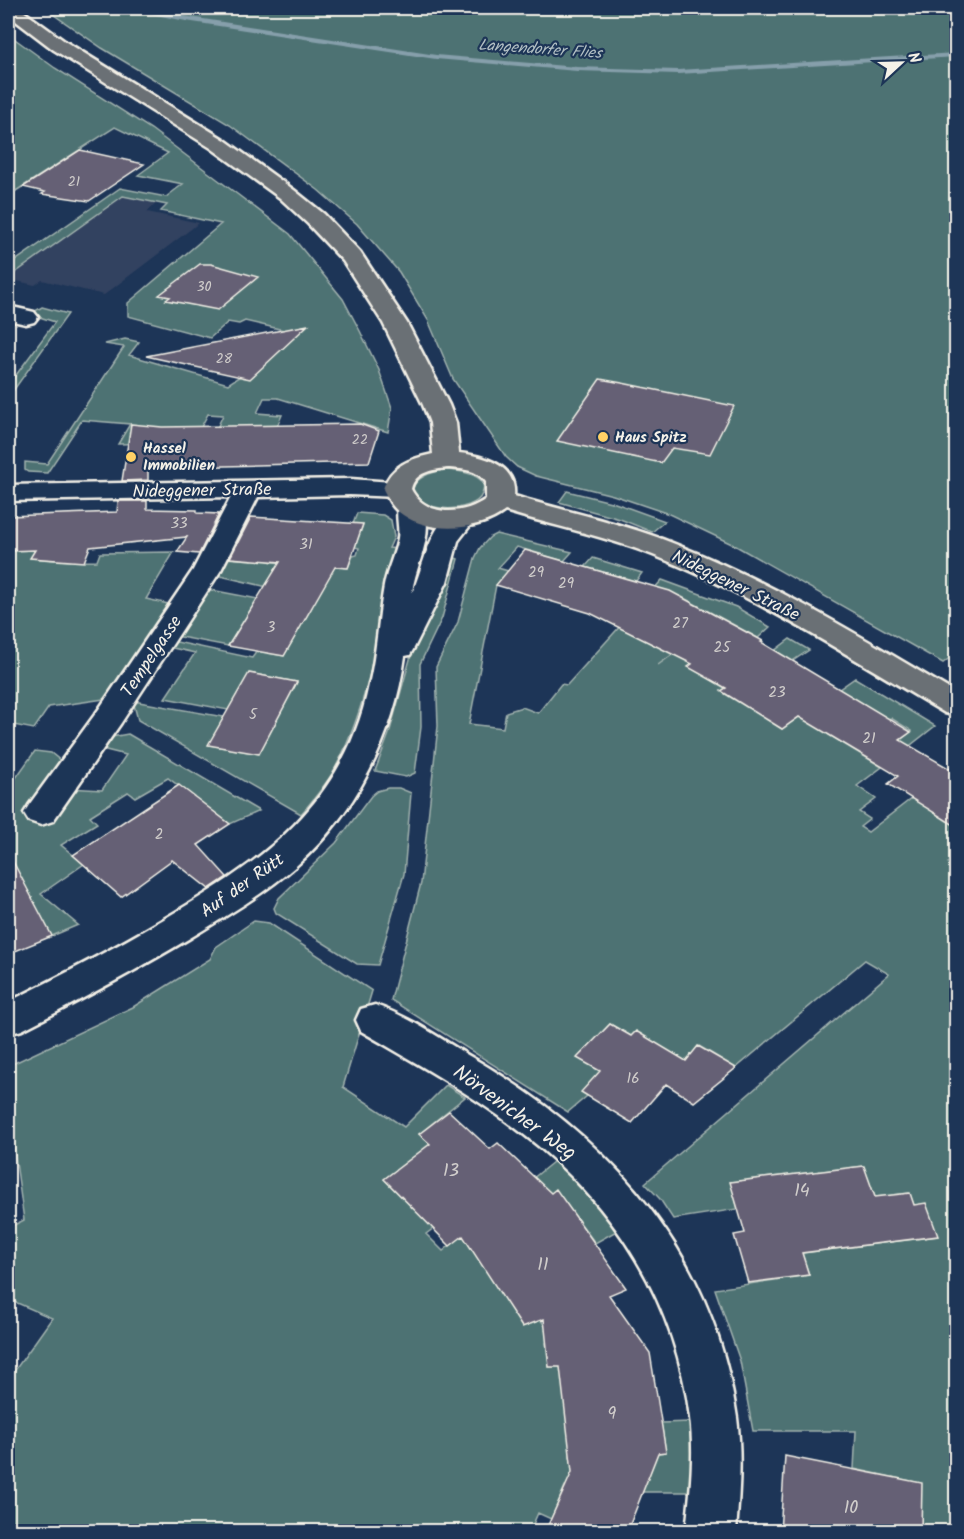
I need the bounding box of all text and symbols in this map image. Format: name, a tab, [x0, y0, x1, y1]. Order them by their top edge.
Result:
water label: Langendorfer Flies	[477, 33, 605, 66]
north arrow	[871, 33, 931, 93]
text: N	[900, 49, 927, 67]
house number: 21	[68, 171, 80, 193]
house number: 30	[197, 276, 212, 298]
house number: 28	[216, 348, 233, 370]
place label: Haus Spitz	[615, 426, 687, 450]
house number: 22	[352, 429, 368, 451]
marker: Haus Spitz	[596, 430, 610, 444]
place label: Hassel Immobilien	[143, 437, 215, 478]
marker: Hassel Immobilien	[124, 450, 138, 464]
street label: Nideggener Straße	[132, 476, 272, 507]
house number: 33	[170, 512, 188, 536]
house number: 31	[299, 533, 313, 557]
street label: Nideggener Straße	[666, 543, 804, 630]
house number: 29	[528, 561, 545, 585]
house number: 29	[558, 572, 575, 596]
street label: Tempelgasse	[114, 610, 190, 704]
house number: 27	[672, 612, 689, 636]
house number: 3	[267, 616, 276, 640]
house number: 25	[714, 636, 731, 660]
house number: 23	[768, 681, 786, 705]
house number: 5	[249, 703, 258, 727]
house number: 21	[862, 727, 876, 751]
house number: 2	[155, 823, 163, 847]
street label: Auf der Rütt	[195, 846, 292, 926]
street label: Nörvenicher Weg	[445, 1057, 583, 1170]
house number: 16	[626, 1067, 640, 1091]
house number: 13	[443, 1157, 459, 1186]
house number: 14	[794, 1177, 810, 1206]
house number: 11	[537, 1251, 549, 1280]
house number: 9	[608, 1400, 617, 1429]
house number: 10	[844, 1494, 858, 1523]

